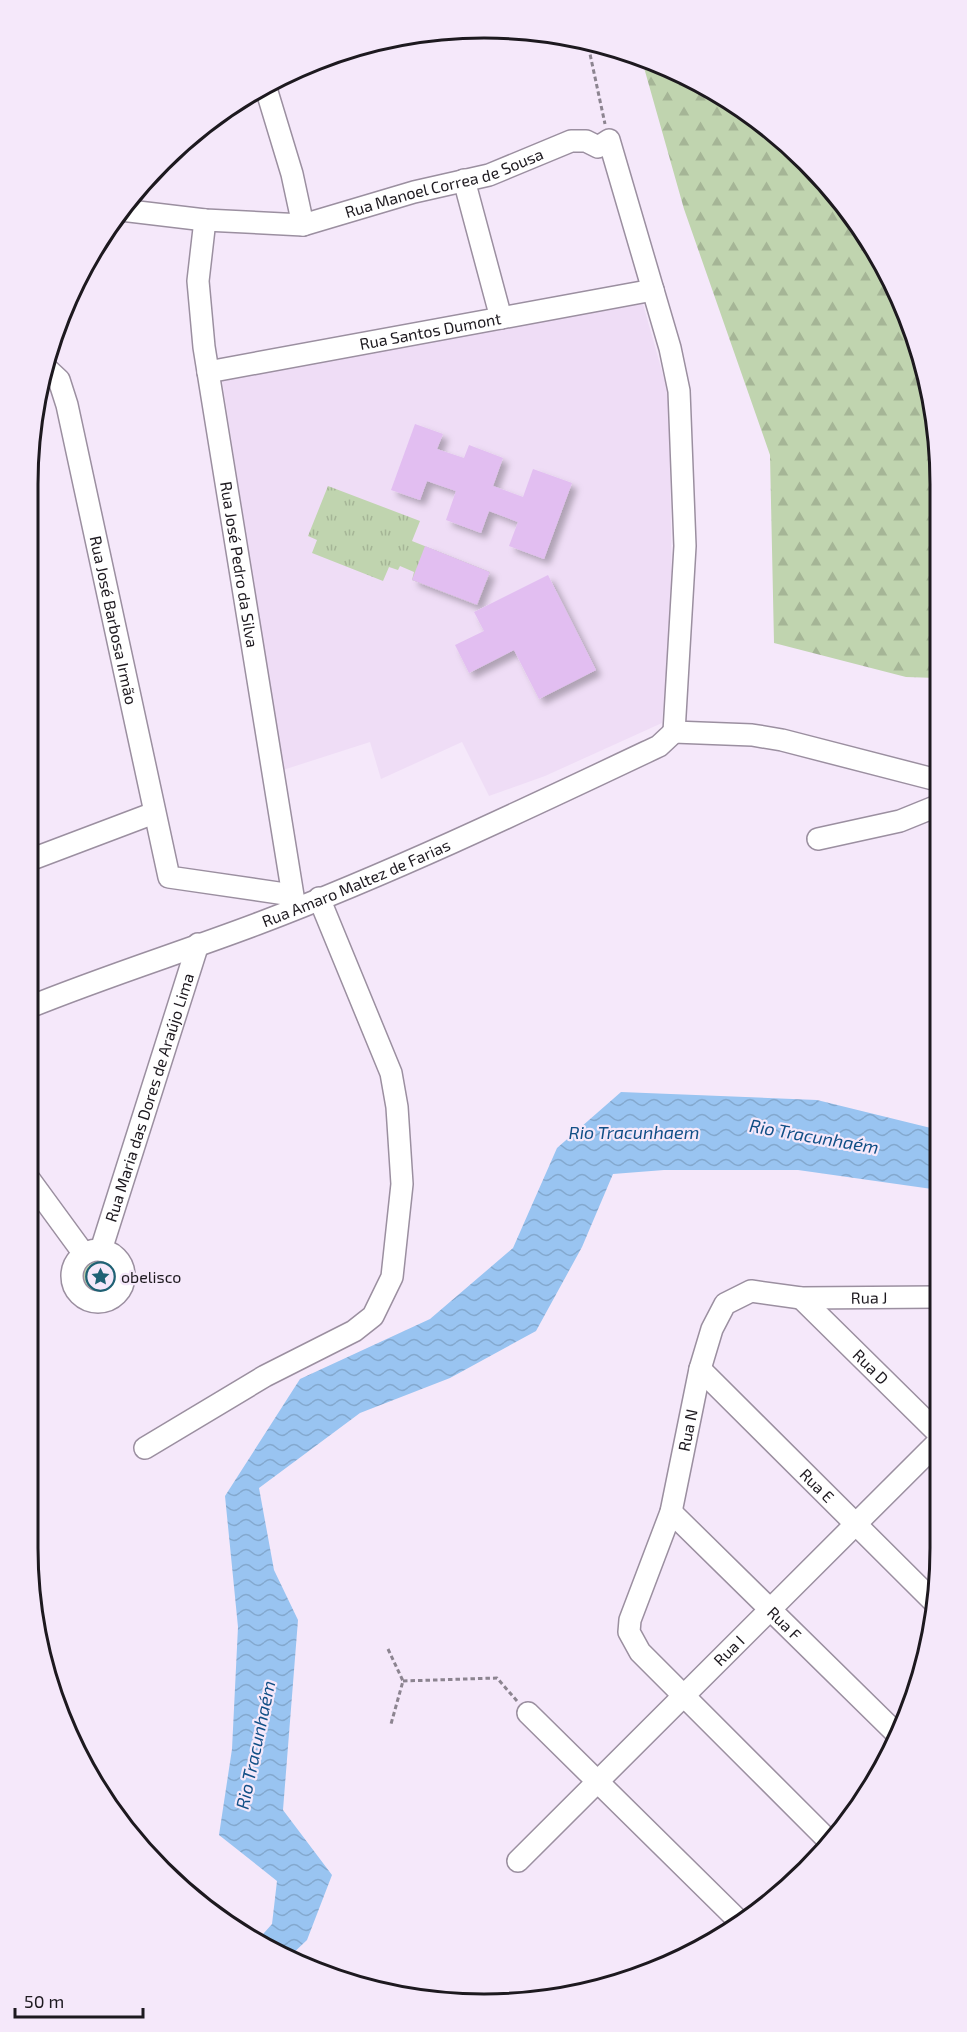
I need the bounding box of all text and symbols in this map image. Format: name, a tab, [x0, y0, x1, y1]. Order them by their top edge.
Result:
street label: Rua Manoel Correa de Sousa	[342, 144, 546, 221]
street label: Rua Santos Dumont	[358, 308, 503, 353]
street label: Rua José Pedro da Silva	[217, 480, 263, 649]
street label: Rua José Barbosa Irmão	[87, 534, 141, 706]
street label: Rua Amaro Maltez de Farias	[259, 835, 453, 930]
street label: Rua Maria das Dores de Araújo Lima	[101, 971, 197, 1224]
water label: Rio Tracunhaém	[748, 1114, 881, 1158]
water label: Rio Tracunhaem	[569, 1121, 699, 1143]
place icon: obelisco	[84, 1261, 116, 1293]
place label: obelisco	[121, 1267, 181, 1286]
street label: Rua J	[851, 1287, 887, 1307]
street label: Rua D	[850, 1345, 893, 1388]
street label: Rua N	[674, 1407, 701, 1453]
street label: Rua E	[796, 1464, 838, 1506]
street label: Rua F	[764, 1602, 806, 1644]
street label: Rua I	[709, 1631, 748, 1669]
water label: Rio Tracunhaém	[231, 1678, 279, 1811]
scale bar	[15, 1981, 142, 2019]
text: 50 m	[24, 1990, 64, 2012]

